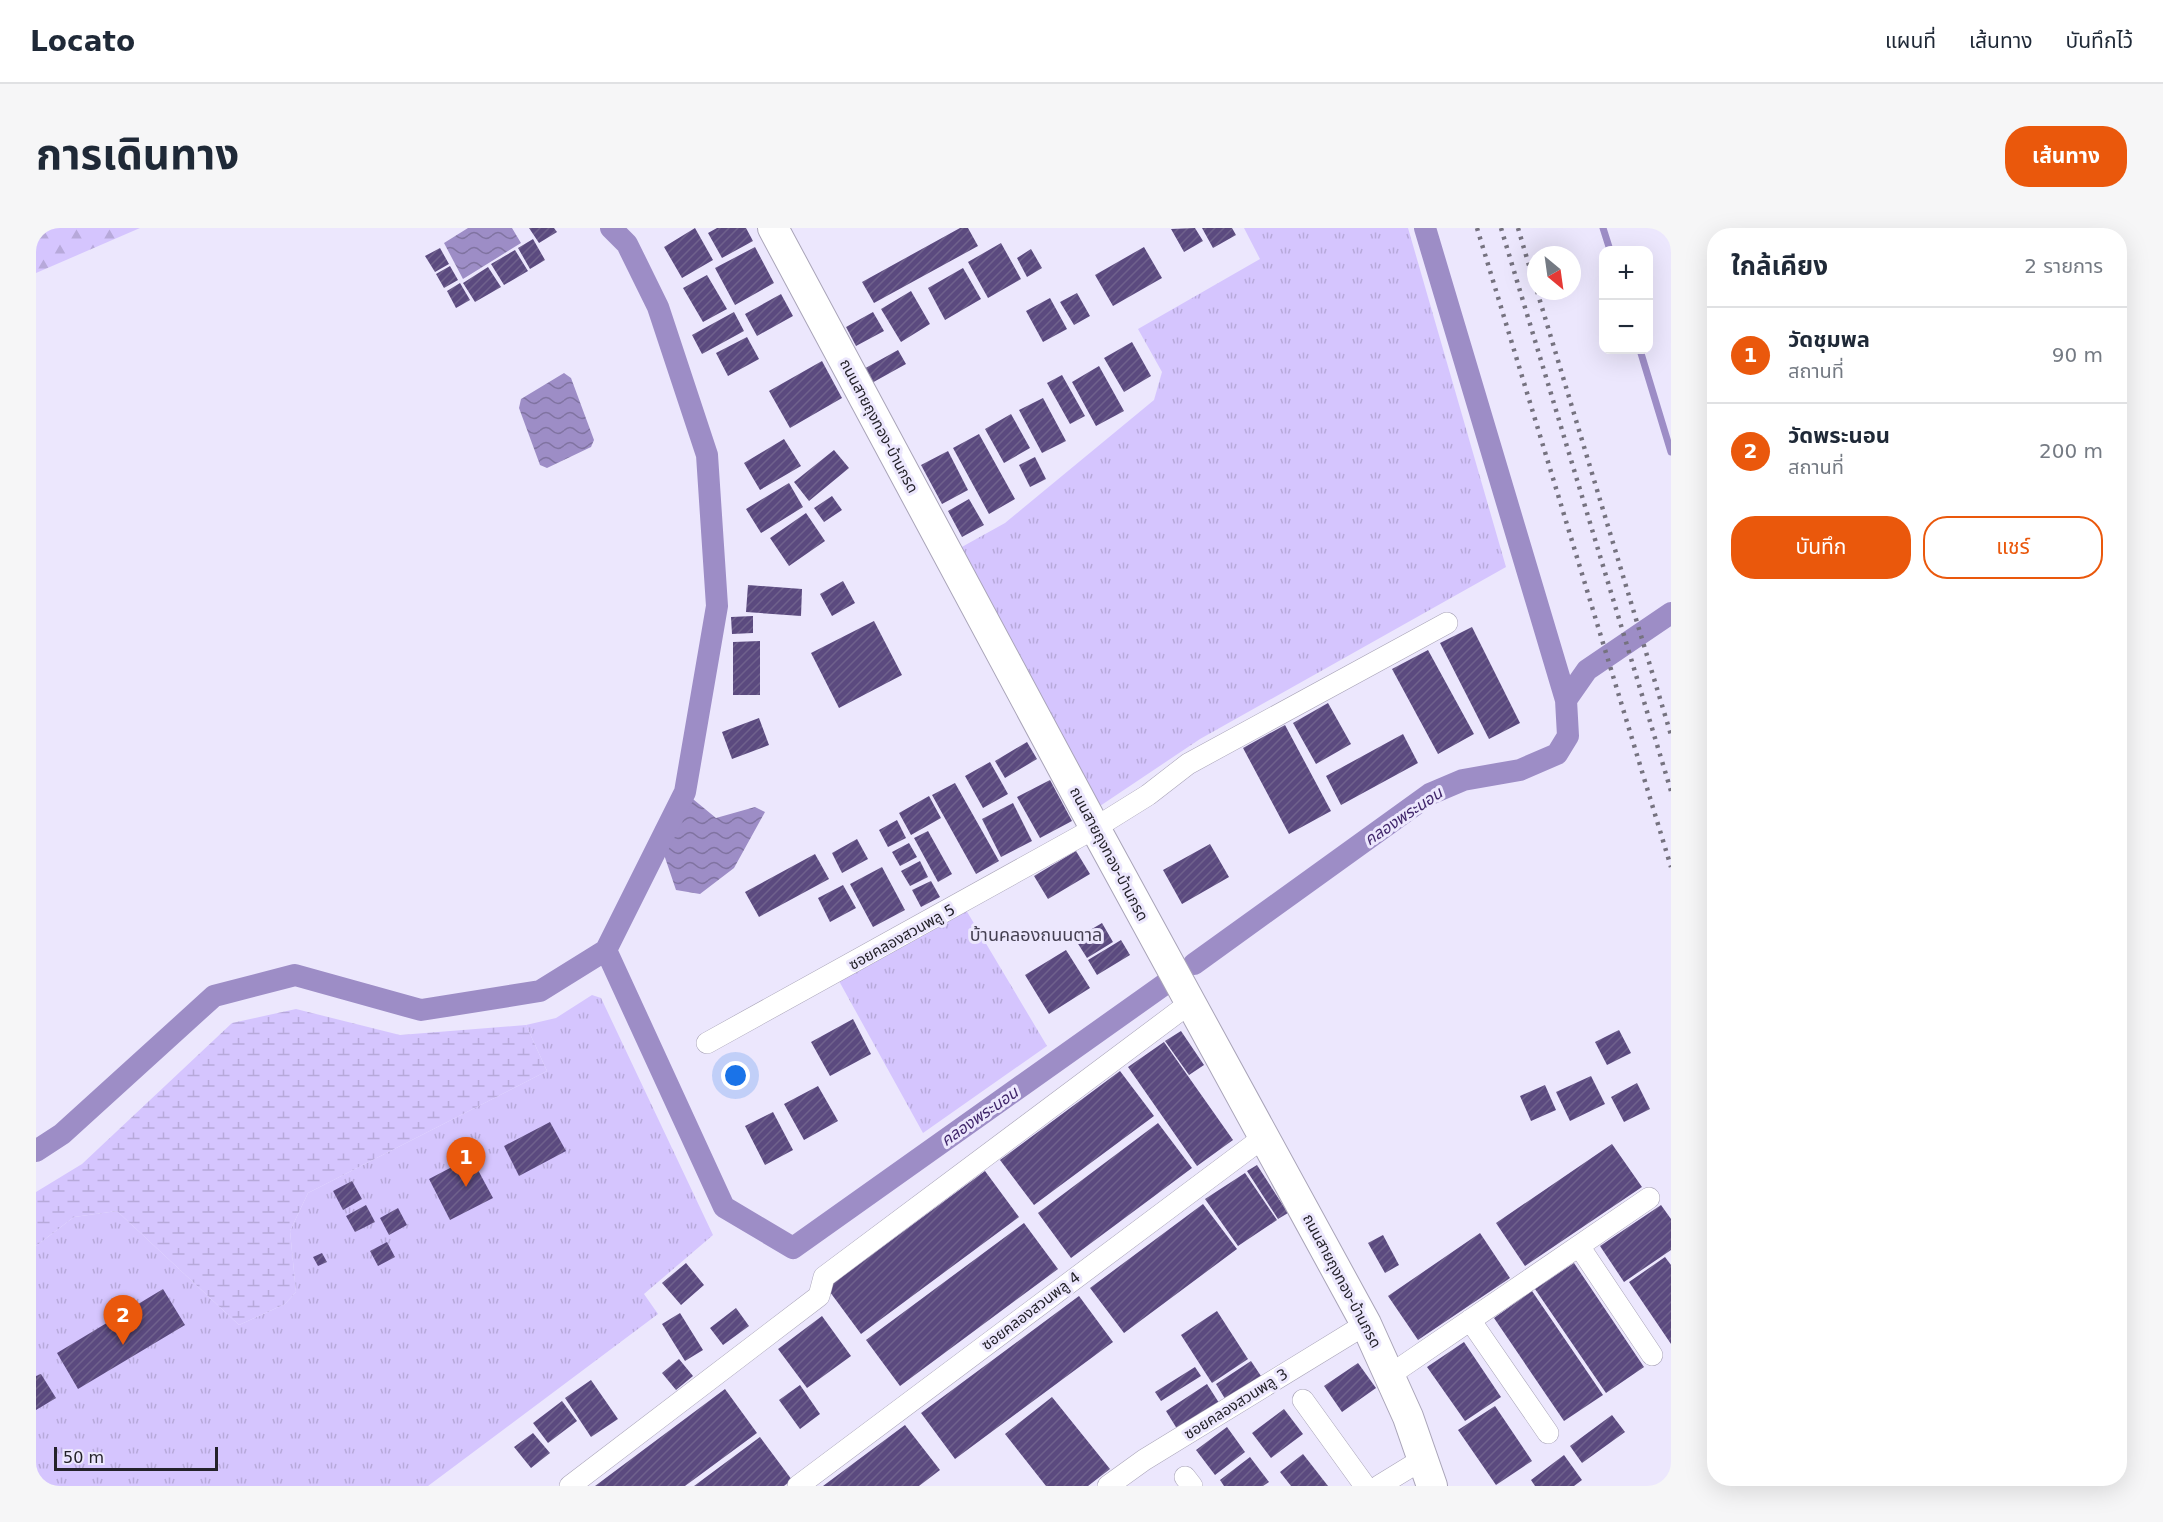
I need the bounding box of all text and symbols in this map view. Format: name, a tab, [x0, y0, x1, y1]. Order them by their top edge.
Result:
text: Locato	[30, 25, 135, 58]
text: แผนที่	[1885, 29, 1936, 53]
text: เส้นทาง	[1969, 29, 2033, 53]
text: บันทึกไว้	[2066, 29, 2133, 53]
button: เส้นทาง	[2005, 126, 2127, 187]
text: การเดินทาง	[36, 130, 239, 179]
north arrow	[1527, 246, 1581, 300]
map controls	[1599, 246, 1653, 354]
button: +	[1599, 246, 1653, 300]
text: ใกล้เคียง	[1731, 251, 1828, 281]
text: 2 รายการ	[2024, 254, 2103, 278]
button: −	[1599, 300, 1653, 354]
text: วัดชุมพล	[1788, 327, 1870, 352]
text: 1	[1744, 343, 1757, 367]
text: 90 m	[2052, 343, 2103, 367]
street label: ถนนสายถุงทอง-บ้านกรด	[836, 356, 922, 496]
text: สถานที่	[1788, 359, 1844, 383]
text: วัดพระนอน	[1788, 423, 1890, 448]
text: 2	[1744, 439, 1757, 463]
text: 200 m	[2039, 439, 2103, 463]
text: สถานที่	[1788, 455, 1844, 479]
button: บันทึก	[1731, 516, 1911, 579]
button: แชร์	[1923, 516, 2103, 579]
water label: คลองพระนอน	[1361, 783, 1447, 849]
street label: ถนนสายถุงทอง-บ้านกรด	[1066, 784, 1152, 924]
street label: ซอยคลองสวนพลู 5	[846, 900, 958, 974]
district label: บ้านคลองถนนตาล	[970, 924, 1102, 945]
your location	[721, 1061, 750, 1090]
water label: คลองพระนอน	[937, 1082, 1023, 1150]
pin: 1	[446, 1138, 486, 1187]
street label: ถนนสายถุงทอง-บ้านกรด	[1299, 1211, 1385, 1351]
street label: ซอยคลองสวนพลู 4	[978, 1268, 1084, 1354]
pin: 2	[104, 1296, 142, 1345]
street label: ซอยคลองสวนพลู 3	[1181, 1365, 1291, 1443]
scale bar	[54, 1444, 218, 1472]
text: 50 m	[63, 1448, 104, 1467]

